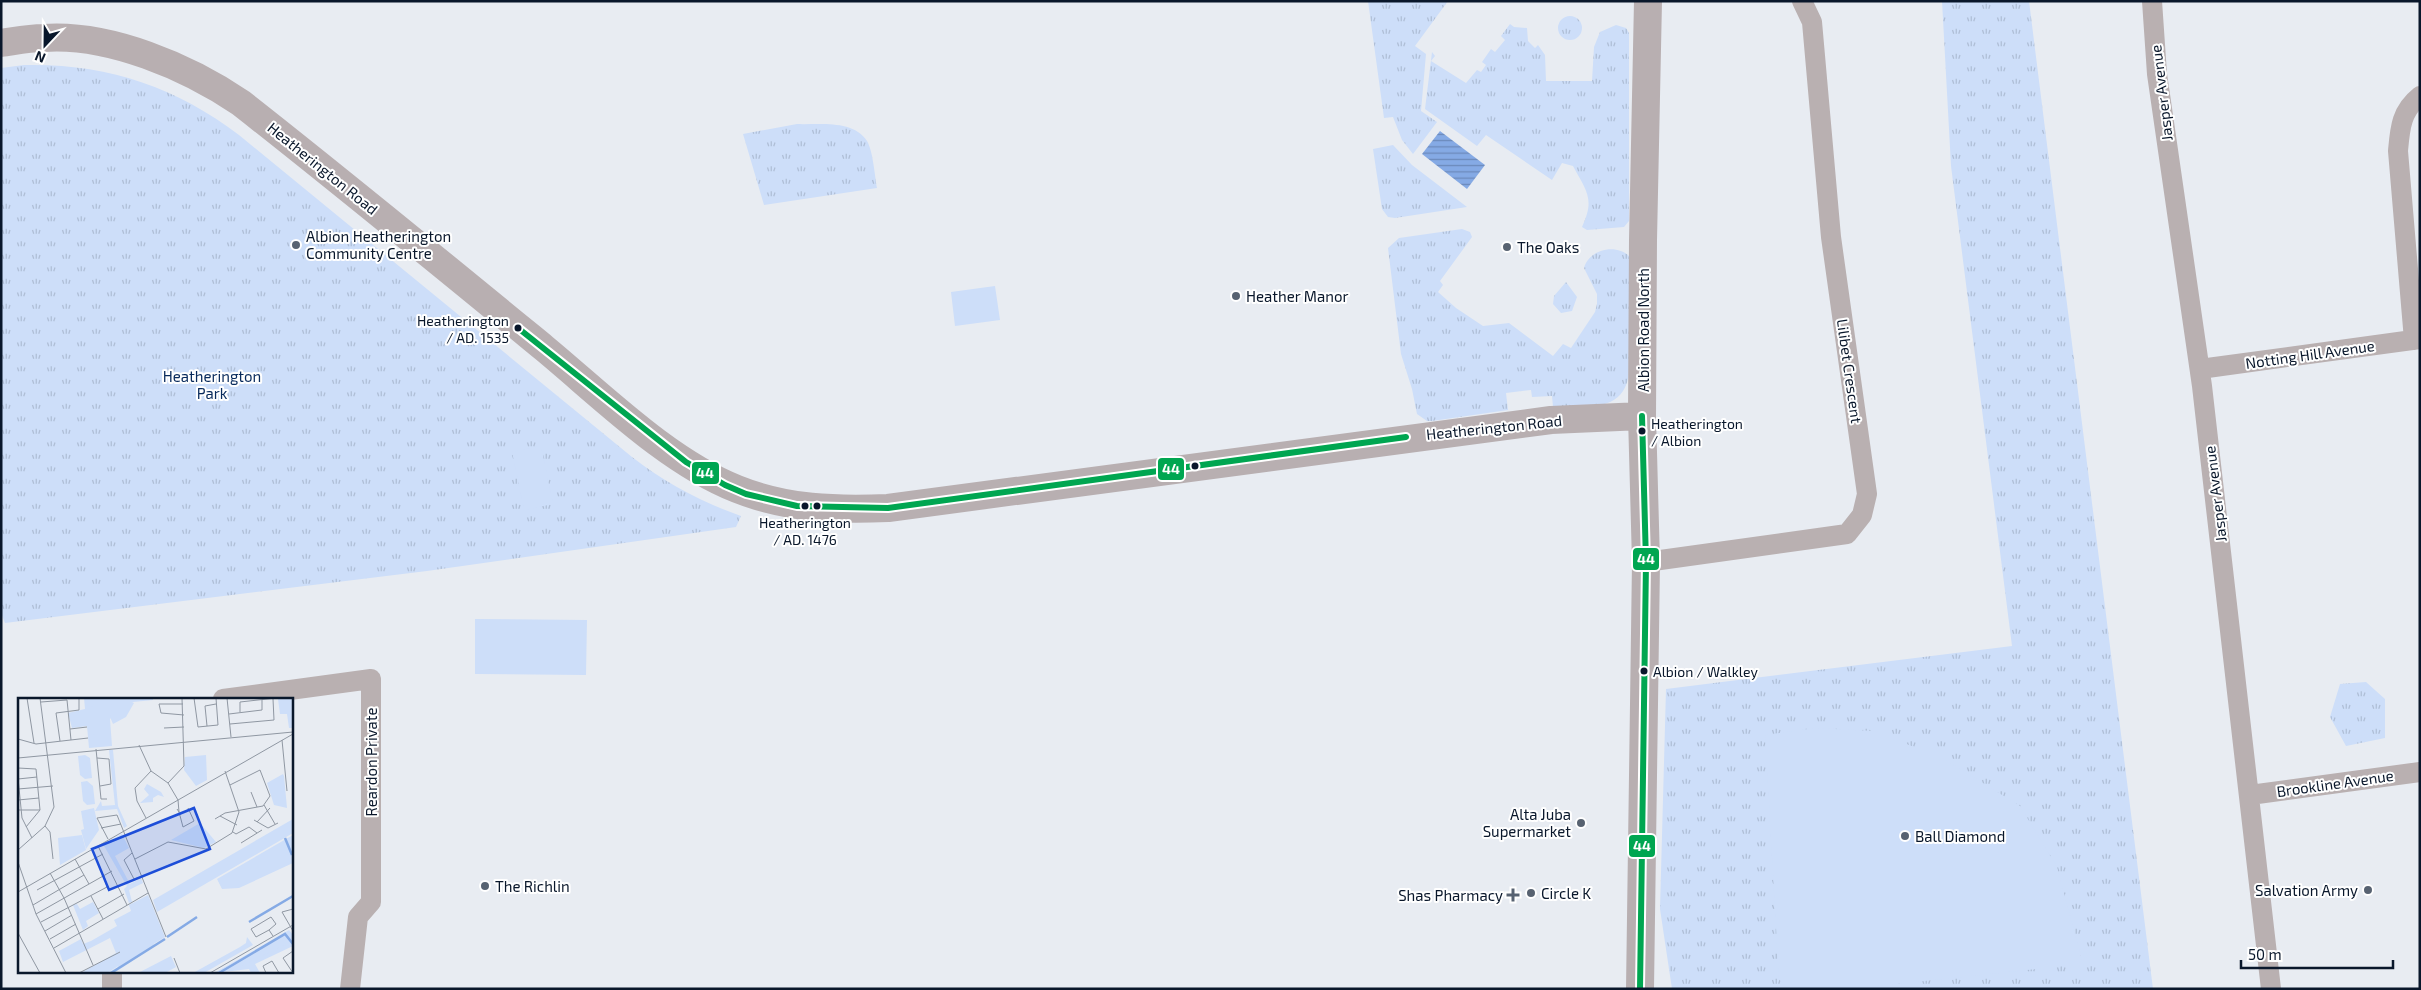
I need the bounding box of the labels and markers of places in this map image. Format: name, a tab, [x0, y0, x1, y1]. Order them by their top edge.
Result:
place label: Albion Heatherington Community Centre	[306, 227, 451, 262]
place label: The Oaks	[1517, 238, 1579, 256]
marker: Albion Heatherington Community Centre	[290, 239, 302, 251]
marker: The Oaks	[1501, 241, 1513, 253]
place label: Heather Manor	[1246, 287, 1348, 305]
marker: Heather Manor	[1230, 290, 1242, 302]
place label: Heatherington / AD. 1535	[417, 312, 509, 346]
marker: Heatherington / AD. 1535	[513, 323, 523, 333]
place label: Heatherington / Albion	[1651, 415, 1743, 449]
marker: Heatherington / Albion	[1637, 426, 1647, 436]
unlabelled marker	[1190, 461, 1200, 471]
marker: Heatherington / AD. 1476	[800, 501, 810, 511]
unlabelled marker	[812, 501, 822, 511]
place label: Heatherington / AD. 1476	[759, 514, 851, 548]
place label: Albion / Walkley	[1653, 663, 1758, 680]
marker: Albion / Walkley	[1639, 666, 1649, 676]
place label: Alta Juba Supermarket	[1483, 805, 1571, 840]
marker: Alta Juba Supermarket	[1575, 817, 1587, 829]
place label: Ball Diamond	[1915, 827, 2005, 845]
marker: Ball Diamond	[1899, 830, 1911, 842]
place label: The Richlin	[495, 877, 570, 895]
marker: The Richlin	[479, 880, 491, 892]
place label: Salvation Army	[2255, 881, 2358, 899]
place label: Circle K	[1541, 884, 1591, 902]
marker: Salvation Army	[2362, 884, 2374, 896]
place label: Shas Pharmacy	[1398, 886, 1503, 904]
marker: Circle K	[1525, 887, 1537, 899]
marker: Shas Pharmacy	[1507, 889, 1519, 901]

